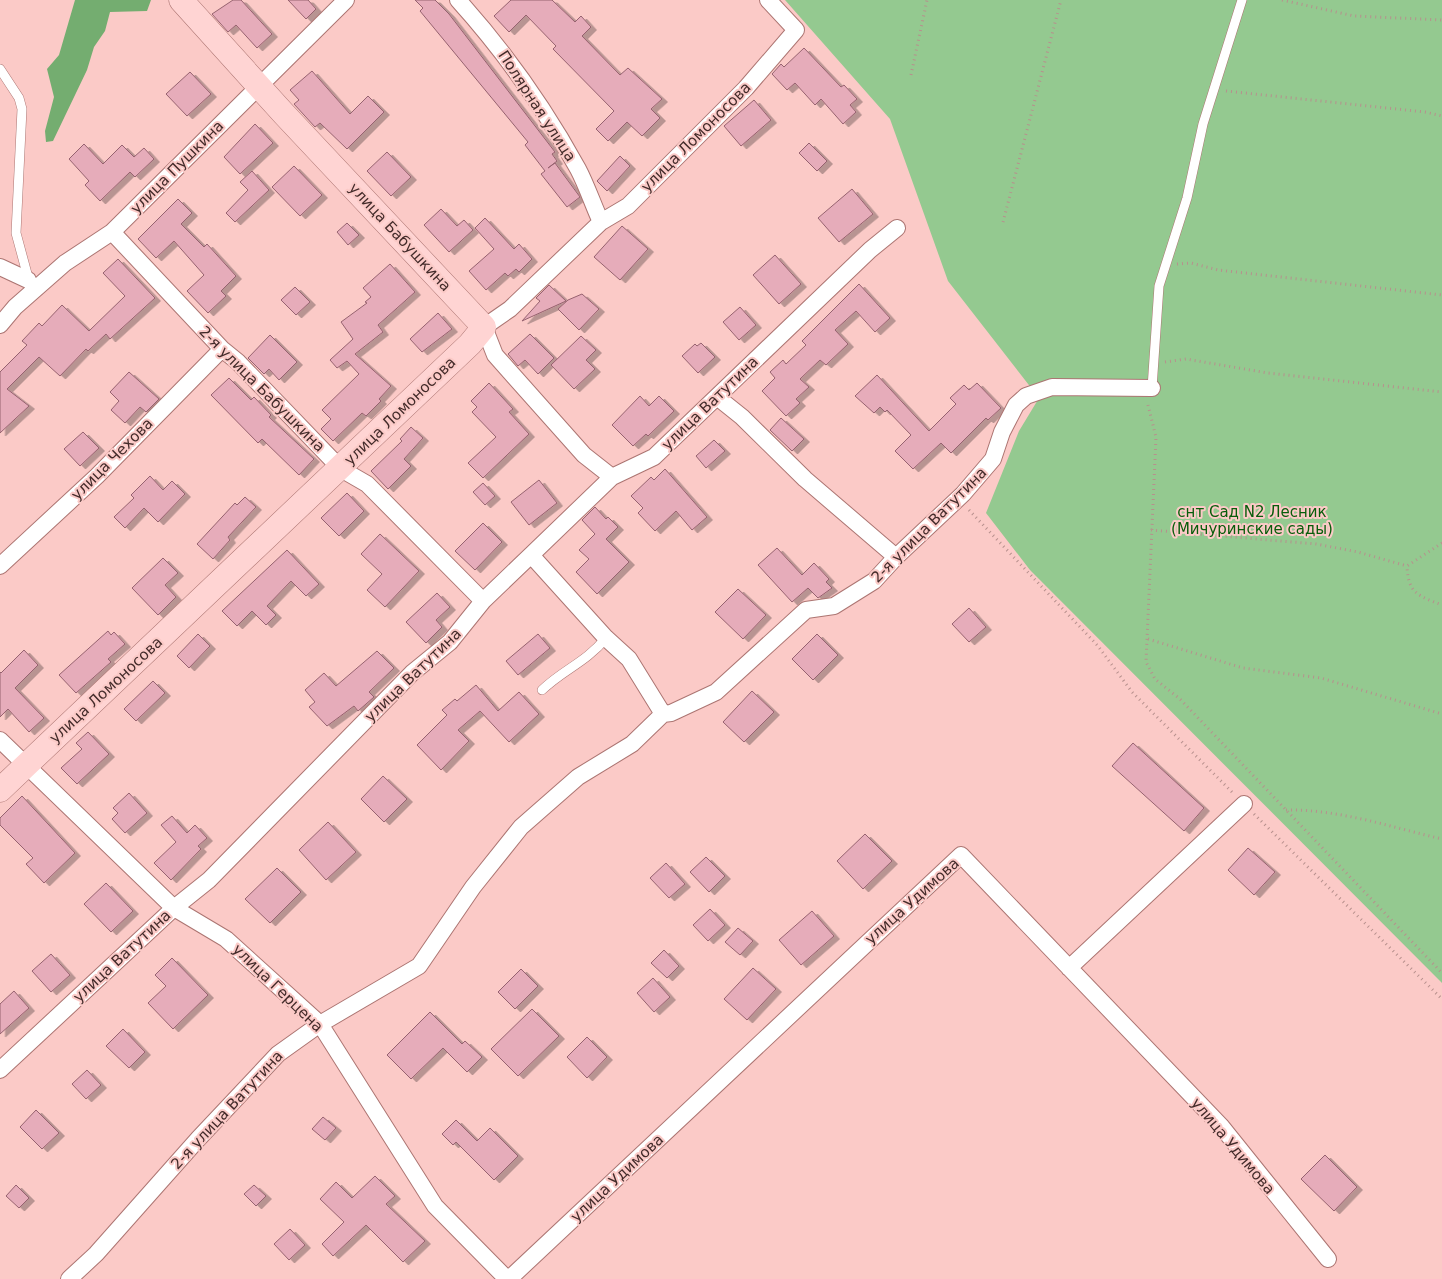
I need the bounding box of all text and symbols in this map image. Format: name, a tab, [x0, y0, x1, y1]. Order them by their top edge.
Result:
street label: Полярная улица	[494, 47, 580, 165]
street label: улица Ломоносова	[637, 78, 755, 196]
street label: улица Пушкина	[127, 117, 227, 217]
street label: улица Бабушкина	[345, 179, 455, 295]
street label: 2-я улица Бабушкина	[195, 322, 329, 456]
street label: улица Ватутина	[658, 352, 762, 454]
street label: улица Ломоносова	[341, 353, 459, 469]
street label: улица Чехова	[67, 414, 157, 504]
street label: 2-я улица Ватутина	[868, 464, 990, 586]
park label: снт Сад N2 Лесник (Мичуринские сады)	[1171, 503, 1333, 538]
street label: улица Ватутина	[361, 624, 465, 726]
street label: улица Ломоносова	[46, 633, 166, 747]
street label: улица Удимова	[861, 854, 963, 948]
street label: улица Ватутина	[69, 906, 175, 1006]
street label: улица Герцена	[229, 940, 327, 1036]
street label: 2-я улица Ватутина	[167, 1047, 287, 1173]
street label: улица Удимова	[1187, 1094, 1279, 1198]
street label: улица Удимова	[567, 1130, 667, 1226]

